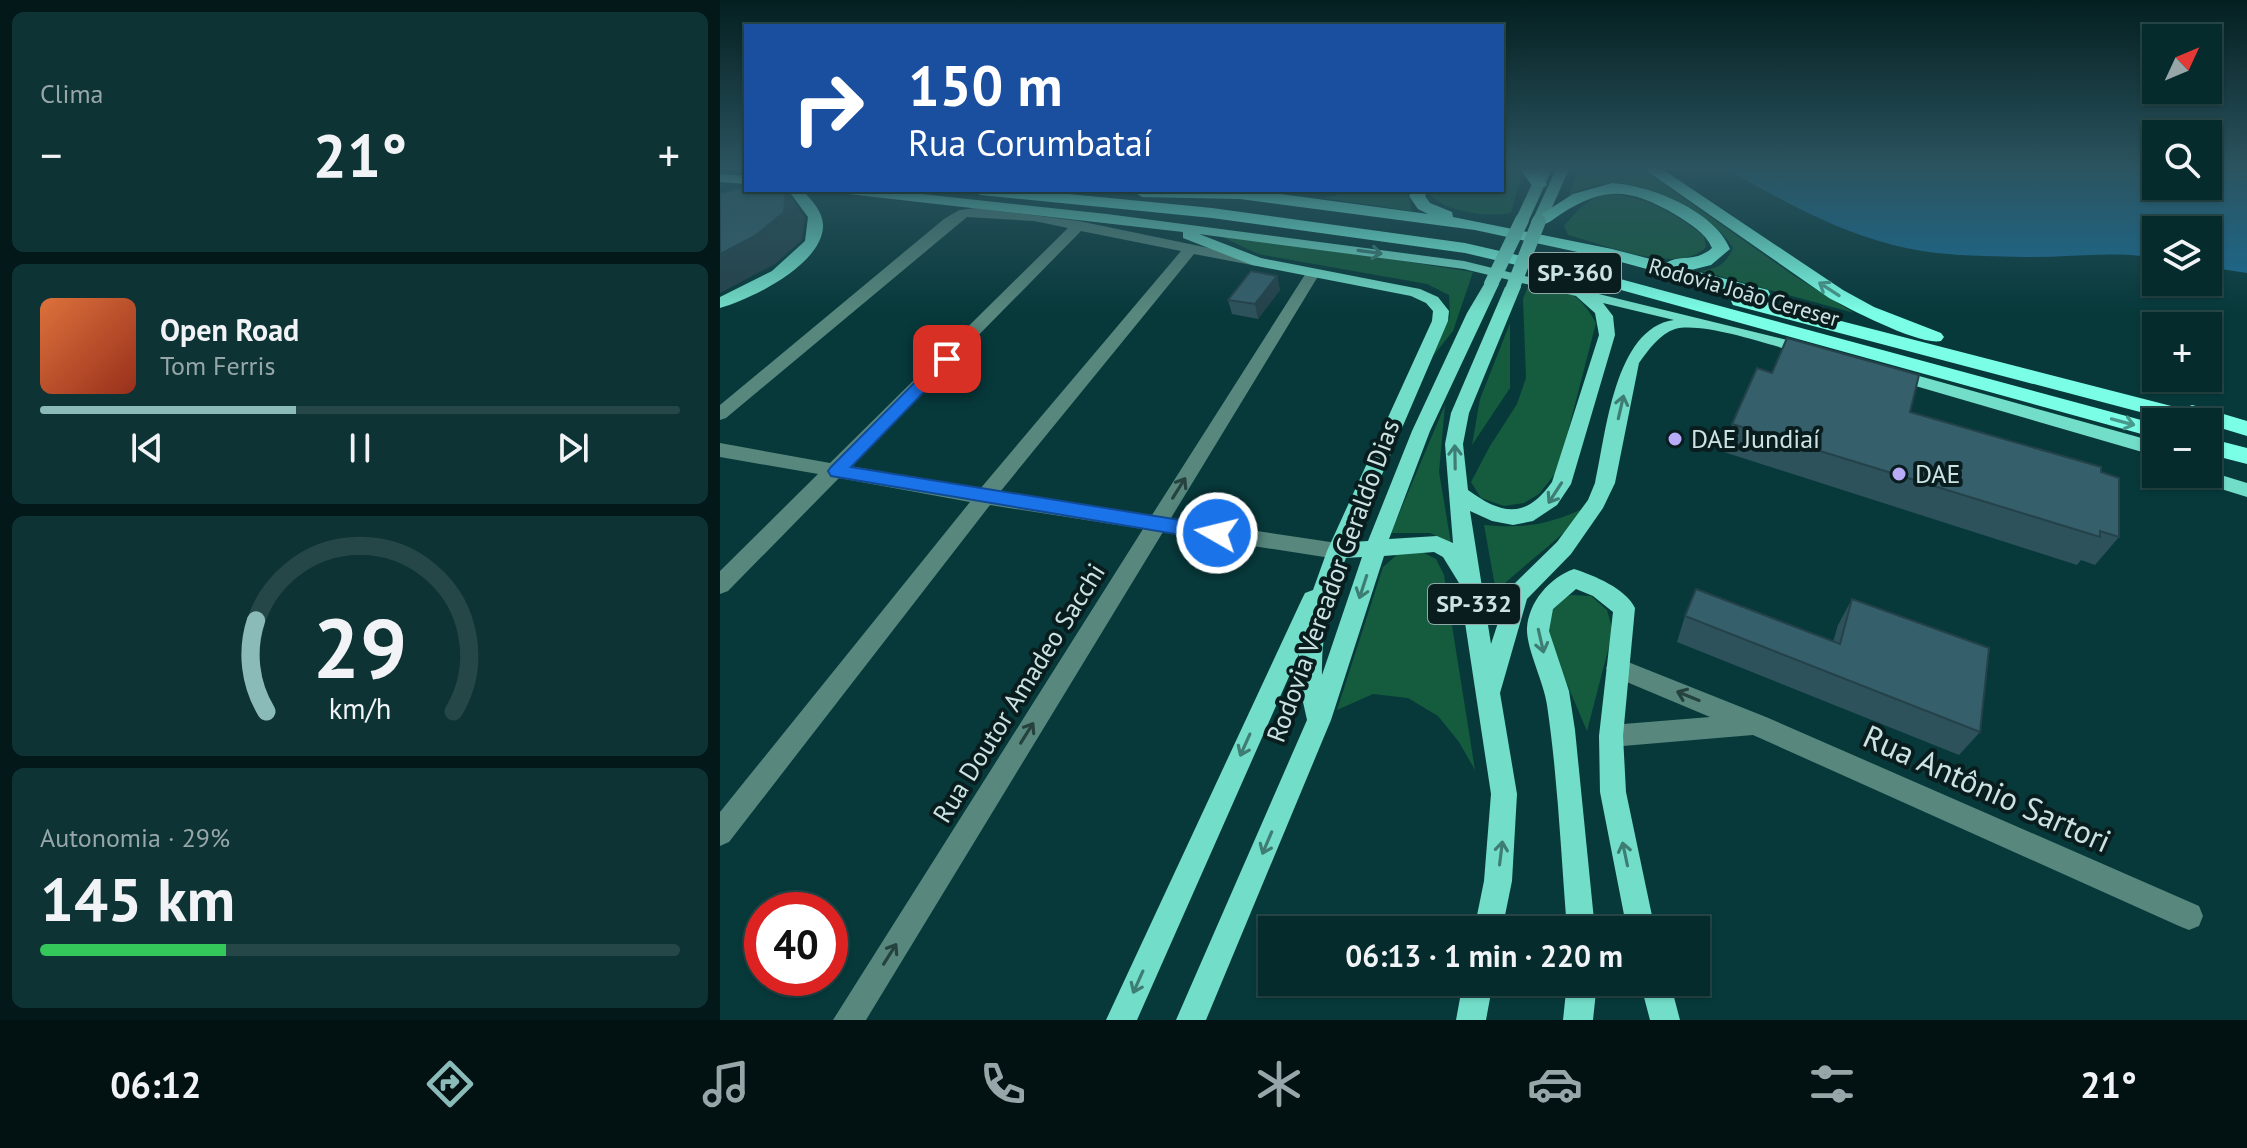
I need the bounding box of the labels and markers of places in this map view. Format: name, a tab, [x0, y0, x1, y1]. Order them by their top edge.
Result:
pin	[913, 325, 981, 393]
place label: DAE Jundiaí	[1691, 422, 1820, 455]
marker: DAE Jundiaí	[1666, 430, 1684, 448]
place label: DAE	[1915, 457, 1961, 490]
marker: DAE	[1890, 465, 1908, 483]

